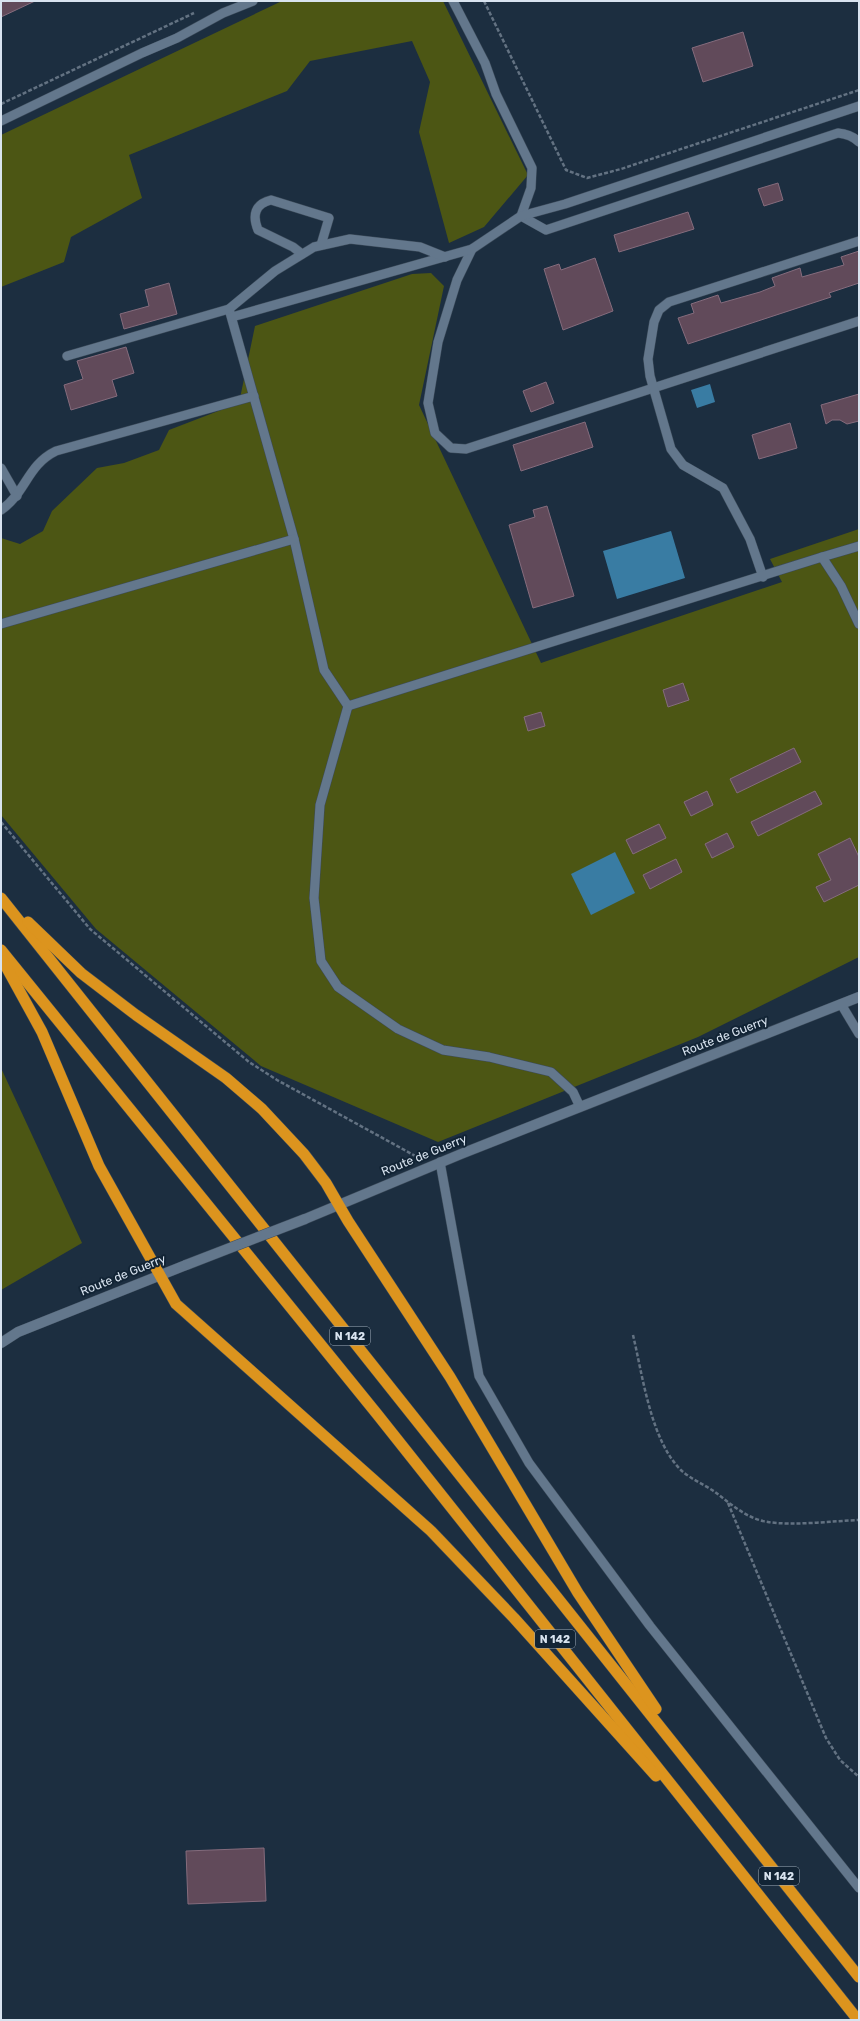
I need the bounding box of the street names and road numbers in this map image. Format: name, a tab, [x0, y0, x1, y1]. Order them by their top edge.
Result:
street label: Route de Guerry	[680, 1013, 770, 1059]
street label: Route de Guerry	[379, 1131, 469, 1179]
street label: Route de Guerry	[78, 1251, 168, 1299]
road number: N 142	[330, 1327, 370, 1345]
road number: N 142	[535, 1630, 575, 1648]
road number: N 142	[759, 1867, 799, 1885]

